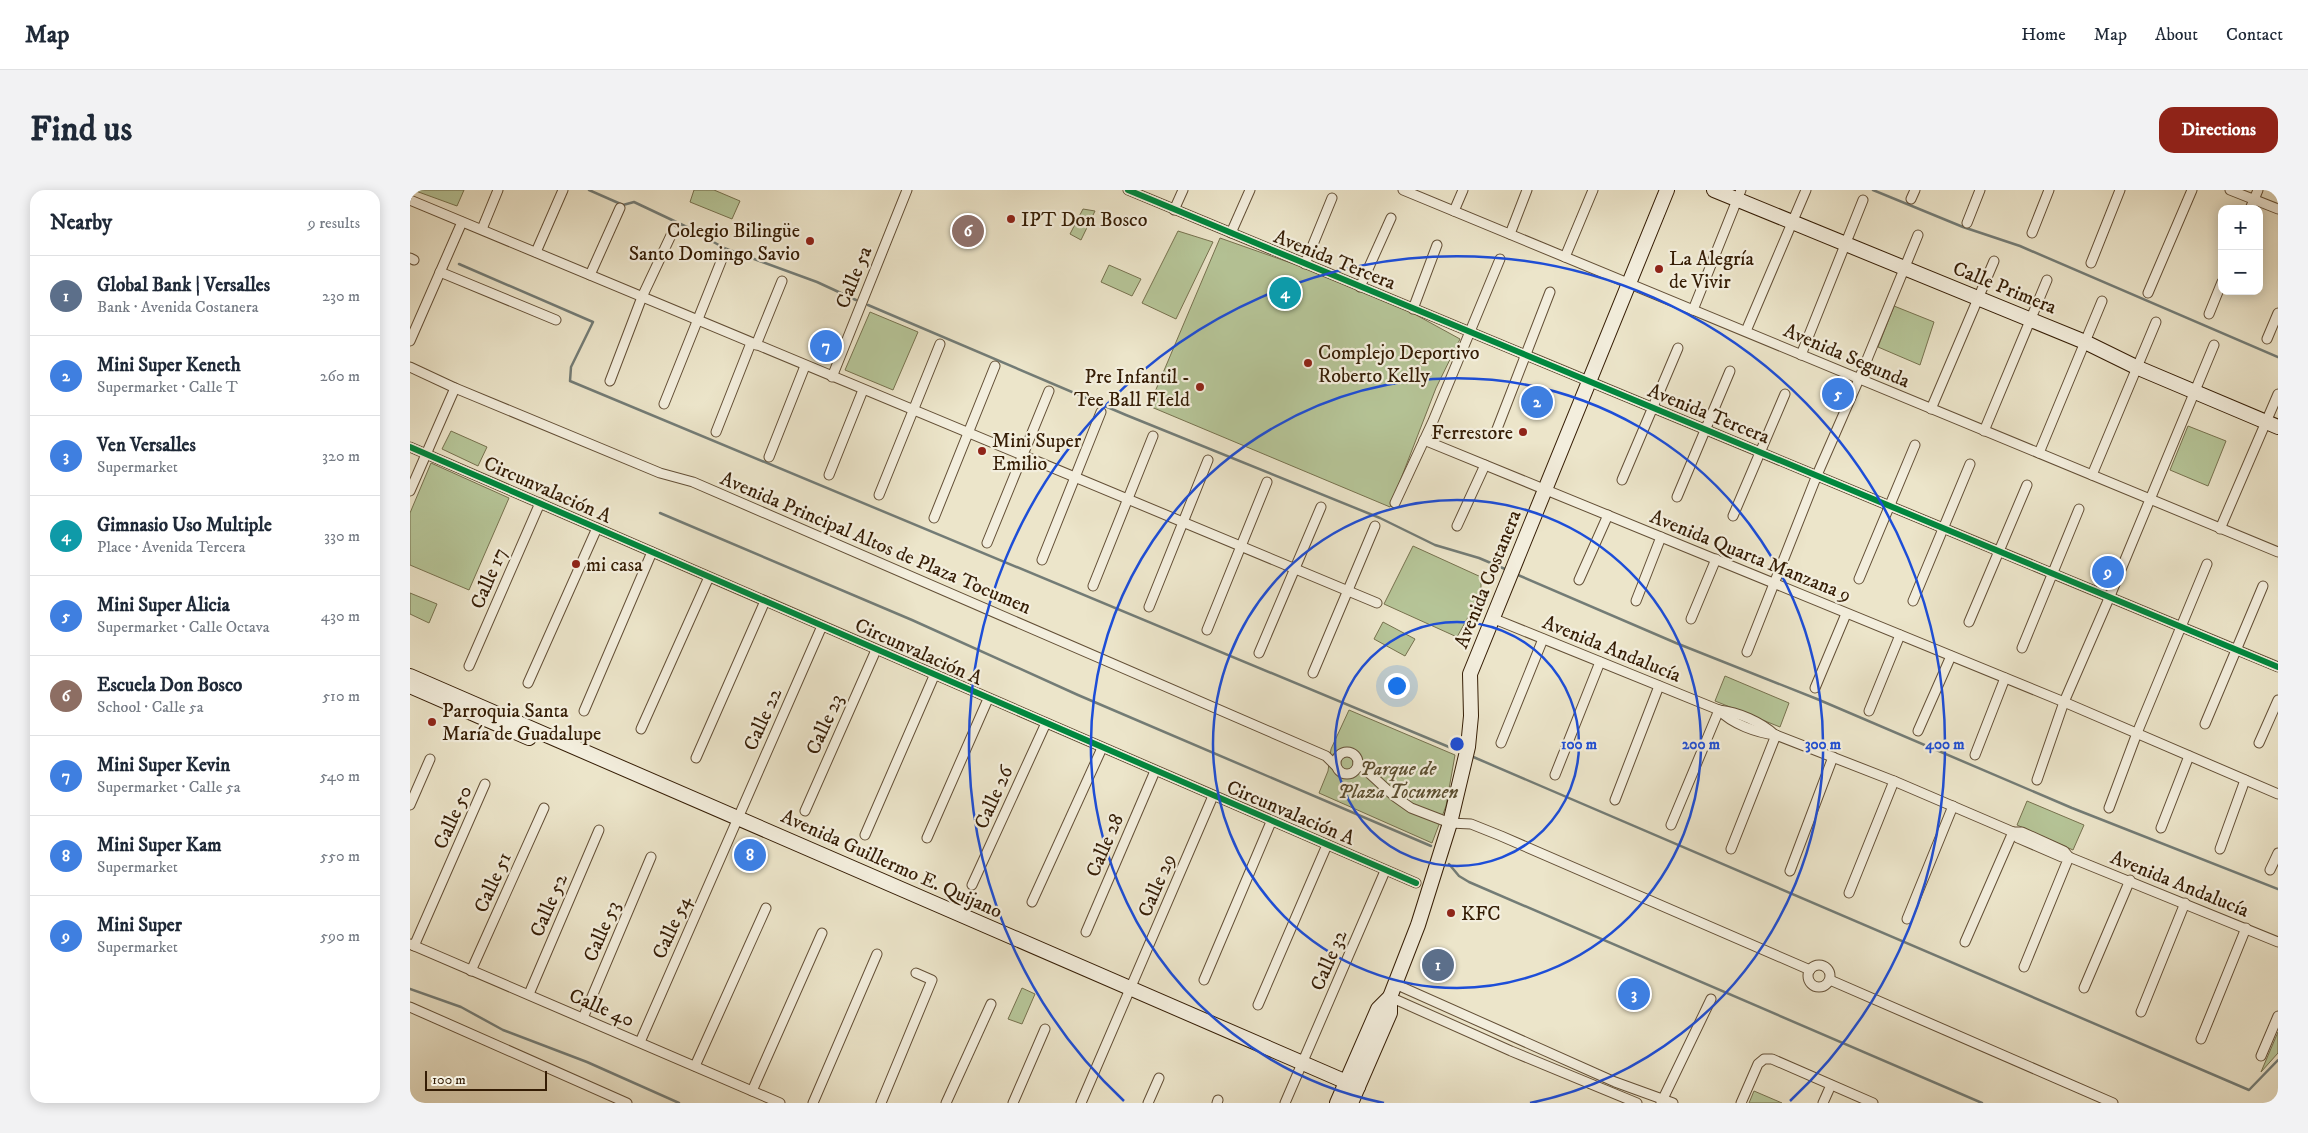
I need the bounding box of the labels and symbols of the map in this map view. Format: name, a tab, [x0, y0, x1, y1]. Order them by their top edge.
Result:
place label: IPT Don Bosco	[1021, 208, 1147, 233]
pin: 6	[952, 212, 984, 250]
marker: IPT Don Bosco	[1005, 213, 1017, 225]
place label: Colegio Bilingüe Santo Domingo Savio	[629, 219, 800, 267]
street label: Avenida Tercera	[1270, 225, 1400, 296]
marker: Colegio Bilingüe Santo Domingo Savio	[804, 235, 816, 247]
street label: Calle 5a	[831, 242, 878, 312]
place label: La Alegría de Vivir	[1669, 247, 1754, 295]
street label: Calle Primera	[1949, 256, 2060, 321]
marker: La Alegría de Vivir	[1653, 263, 1665, 275]
pin: 4	[1269, 274, 1301, 312]
street label: Avenida Segunda	[1779, 319, 1914, 394]
pin: 7	[810, 327, 842, 365]
place label: Complejo Deportivo Roberto Kelly	[1318, 341, 1479, 389]
marker: Complejo Deportivo Roberto Kelly	[1302, 357, 1314, 369]
place label: Pre Infantil - Tee Ball FIeld	[1074, 365, 1190, 413]
pin: 5	[1822, 375, 1854, 413]
street label: Avenida Tercera	[1644, 379, 1774, 450]
marker: Pre Infantil - Tee Ball FIeld	[1194, 381, 1206, 393]
pin: 2	[1521, 383, 1553, 421]
place label: Ferrestore	[1431, 421, 1513, 446]
marker: Ferrestore	[1517, 426, 1529, 438]
place label: Mini Super Emilio	[992, 429, 1082, 477]
marker: Mini Super Emilio	[976, 445, 988, 457]
street label: Circunvalación A	[480, 451, 615, 530]
street label: Avenida Principal Altos de Plaza Tocumen	[716, 466, 1035, 621]
street label: Avenida Quarta Manzana 9	[1646, 505, 1855, 608]
street label: Avenida Costanera	[1449, 506, 1528, 652]
street label: Calle 17	[465, 544, 513, 613]
place label: mi casa	[586, 553, 643, 578]
pin: 9	[2092, 553, 2124, 591]
marker: mi casa	[570, 558, 582, 570]
street label: Avenida Andalucía	[1539, 610, 1685, 689]
street label: Circunvalación A	[851, 613, 986, 692]
your location	[1384, 673, 1410, 699]
street label: Calle 22	[739, 684, 788, 755]
street label: Calle 23	[801, 690, 850, 759]
place label: Parroquia Santa María de Guadalupe	[442, 699, 601, 747]
marker: Parroquia Santa María de Guadalupe	[426, 716, 438, 728]
centre of rings	[1448, 735, 1466, 753]
text: 100 m	[1561, 735, 1598, 754]
text: 200 m	[1682, 735, 1721, 754]
text: 300 m	[1805, 735, 1842, 754]
text: 400 m	[1924, 735, 1965, 754]
park label: Parque de Plaza Tocumen	[1338, 757, 1458, 805]
street label: Calle 26	[969, 762, 1020, 833]
street label: Circunvalación A	[1222, 775, 1359, 852]
street label: Calle 50	[428, 782, 478, 853]
street label: Avenida Guillermo E. Quijano	[777, 804, 1006, 924]
street label: Calle 28	[1081, 810, 1130, 881]
pin: 8	[734, 836, 766, 874]
street label: Avenida Andalucía	[2107, 845, 2253, 924]
street label: Calle 51	[469, 848, 518, 917]
street label: Calle 29	[1133, 850, 1182, 921]
street label: Calle 52	[525, 870, 574, 941]
street label: Calle 54	[647, 892, 698, 963]
street label: Calle 53	[578, 897, 626, 966]
place label: KFC	[1461, 902, 1501, 927]
marker: KFC	[1445, 907, 1457, 919]
street label: Calle 32	[1305, 926, 1353, 995]
pin: 1	[1422, 946, 1454, 984]
pin: 3	[1618, 975, 1650, 1013]
street label: Calle 40	[565, 983, 638, 1033]
scale bar	[425, 1068, 548, 1091]

